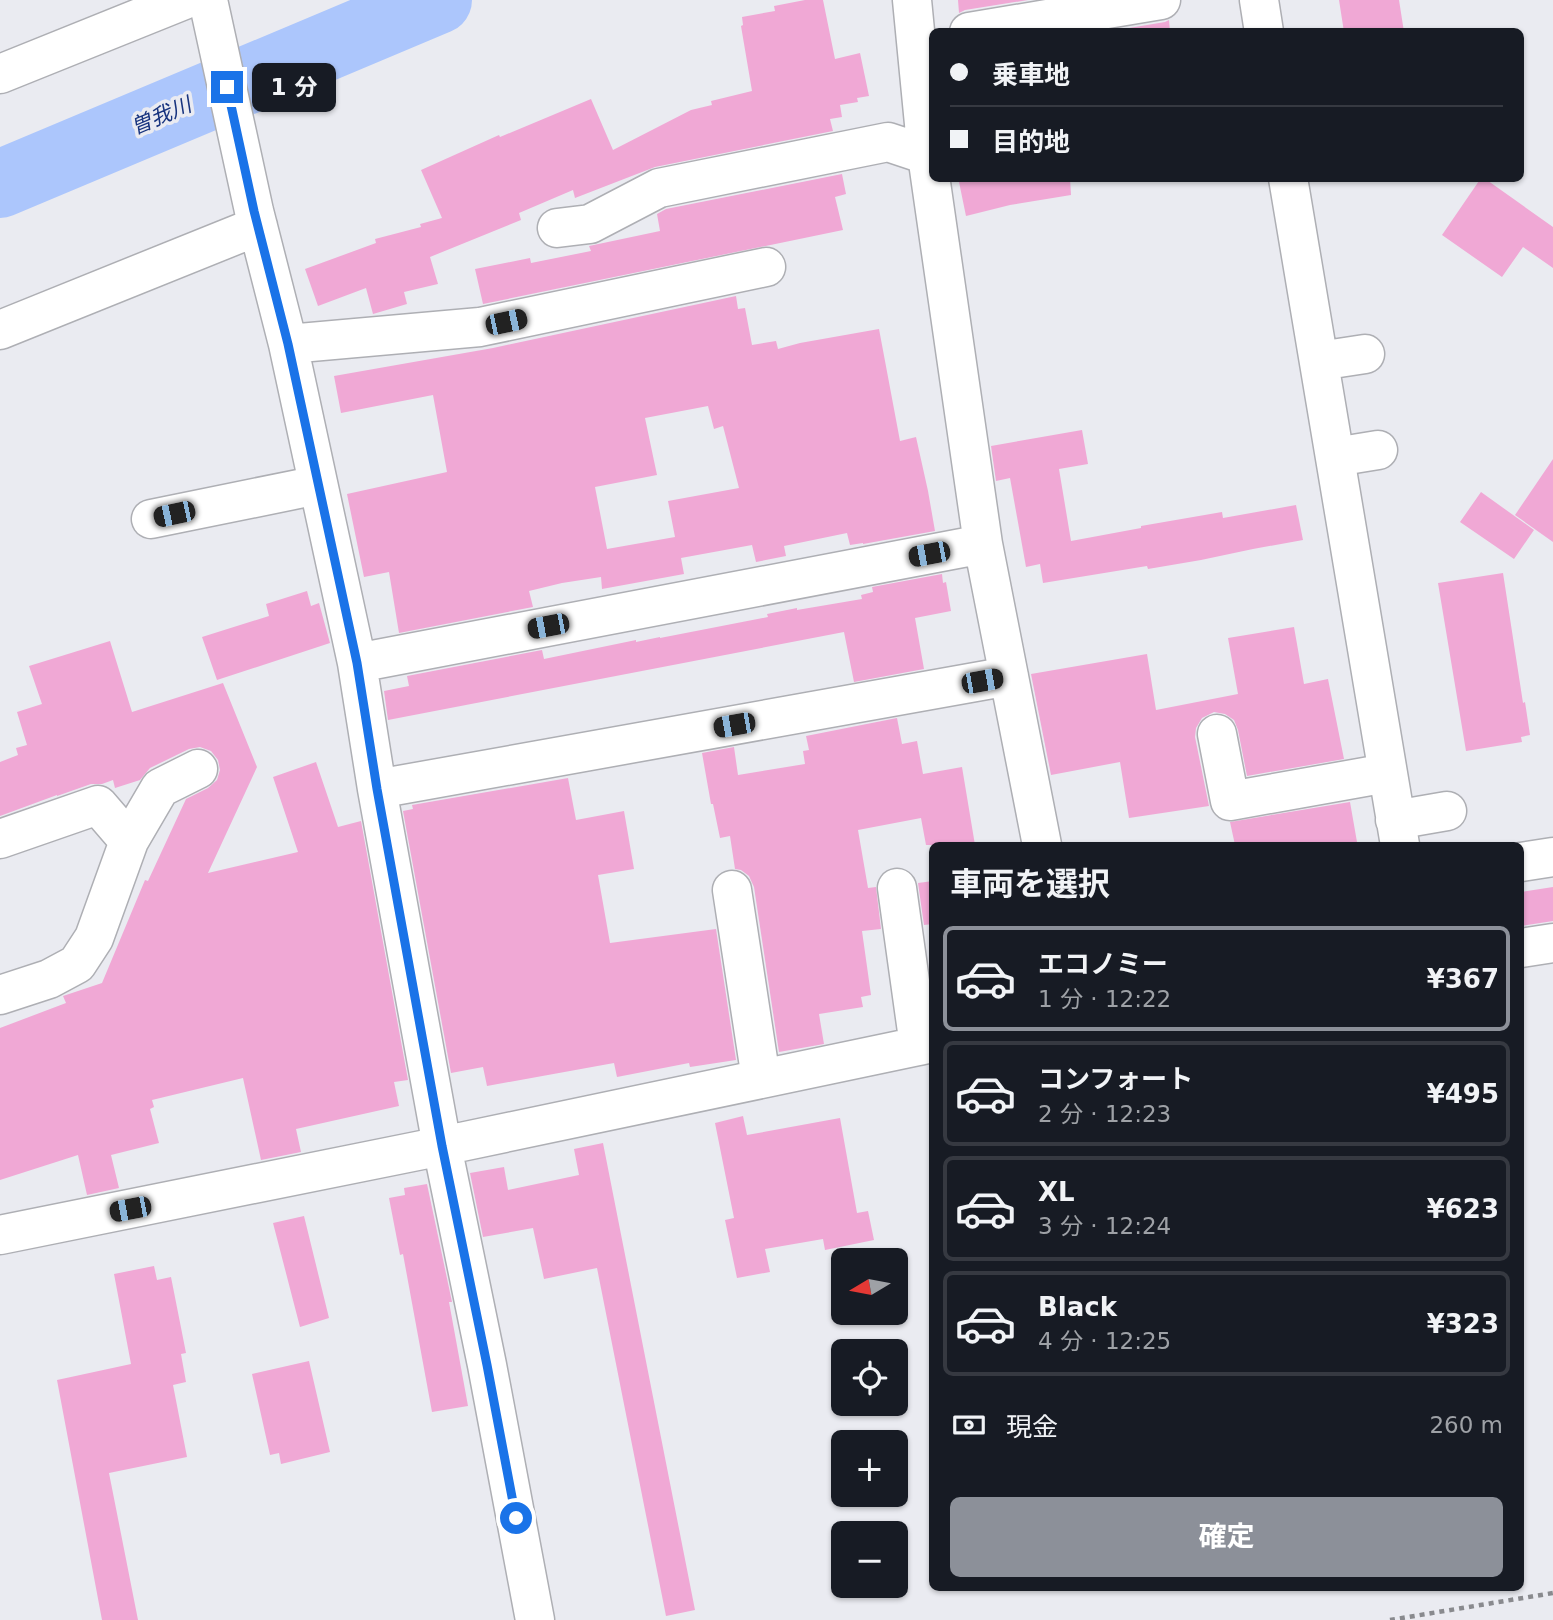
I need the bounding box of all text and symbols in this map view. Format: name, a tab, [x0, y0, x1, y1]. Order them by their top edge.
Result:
text: 乗車地	[992, 60, 1070, 90]
callout: 1 分	[252, 62, 336, 112]
route end	[211, 71, 243, 103]
text: 1 分	[270, 74, 318, 100]
water label: 曽我川	[127, 92, 197, 139]
text: 目的地	[992, 127, 1070, 157]
car	[484, 307, 529, 337]
car	[152, 499, 197, 529]
car	[907, 540, 952, 568]
car	[526, 612, 571, 640]
car	[960, 667, 1005, 695]
car	[712, 711, 757, 739]
text: 車両を選択	[950, 865, 1110, 903]
icon: car	[954, 947, 1017, 1010]
text: エコノミー	[1038, 949, 1168, 979]
text: ¥367	[1427, 964, 1499, 994]
text: 1 分 · 12:22	[1038, 986, 1171, 1012]
icon: car	[954, 1062, 1017, 1125]
text: コンフォート	[1038, 1064, 1193, 1094]
text: ¥495	[1427, 1079, 1499, 1109]
text: 2 分 · 12:23	[1038, 1101, 1171, 1127]
icon: car	[954, 1177, 1017, 1240]
text: XL	[1038, 1177, 1075, 1207]
text: ¥623	[1427, 1194, 1499, 1224]
car	[108, 1195, 153, 1223]
text: 3 分 · 12:24	[1038, 1213, 1171, 1239]
north arrow	[831, 1248, 908, 1325]
map controls	[831, 1248, 908, 1598]
icon: car	[954, 1292, 1017, 1355]
text: Black	[1038, 1292, 1117, 1322]
text: ¥323	[1427, 1309, 1499, 1339]
text: 4 分 · 12:25	[1038, 1328, 1171, 1354]
button: locate	[831, 1339, 908, 1416]
icon: cash	[950, 1406, 988, 1444]
text: 現金	[1006, 1412, 1058, 1442]
text: 260 m	[1429, 1412, 1503, 1438]
button: +	[831, 1430, 908, 1507]
button: 確定	[950, 1497, 1503, 1577]
route start	[500, 1502, 532, 1534]
button: −	[831, 1521, 908, 1598]

